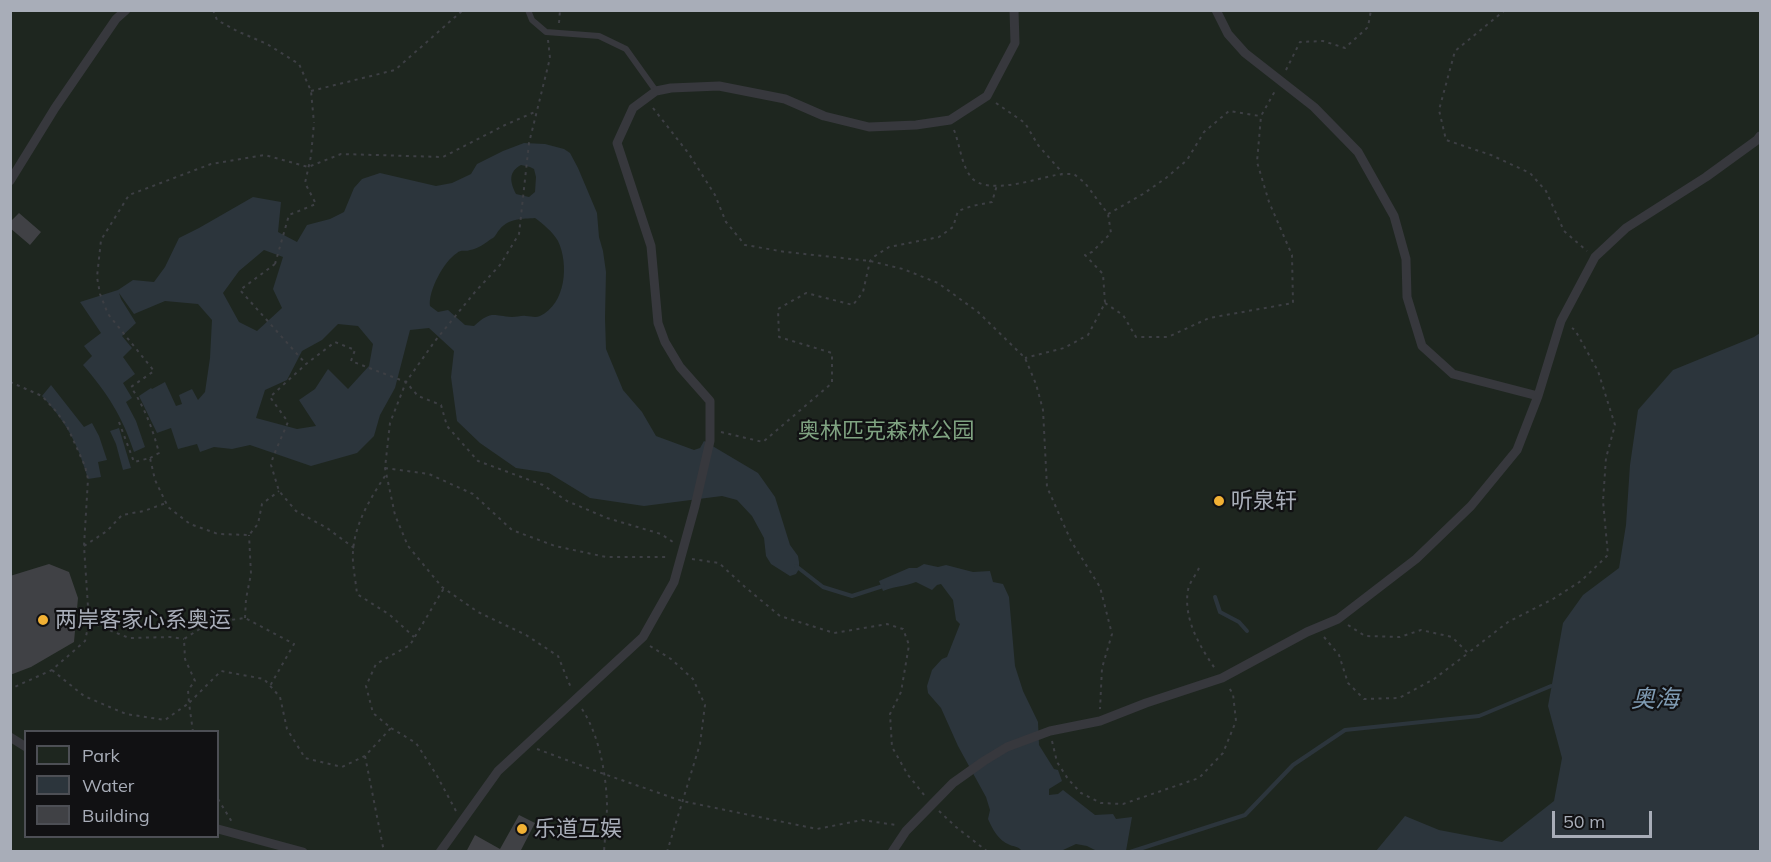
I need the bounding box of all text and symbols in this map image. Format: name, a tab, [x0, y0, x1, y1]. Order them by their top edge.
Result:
park label: 奥林匹克森林公园	[798, 418, 974, 444]
place label: 听泉轩	[1231, 488, 1297, 514]
marker: 听泉轩	[1212, 494, 1226, 508]
place label: 两岸客家心系奥运	[55, 607, 231, 633]
marker: 两岸客家心系奥运	[36, 613, 50, 627]
water label: 奥海	[1631, 686, 1679, 714]
legend	[24, 730, 219, 838]
text: Park	[82, 744, 120, 767]
text: Water	[82, 774, 134, 797]
scale bar	[1555, 799, 1656, 837]
text: Building	[82, 804, 150, 827]
text: 50 m	[1563, 810, 1605, 833]
place label: 乐道互娱	[534, 816, 622, 842]
marker: 乐道互娱	[515, 822, 529, 836]

